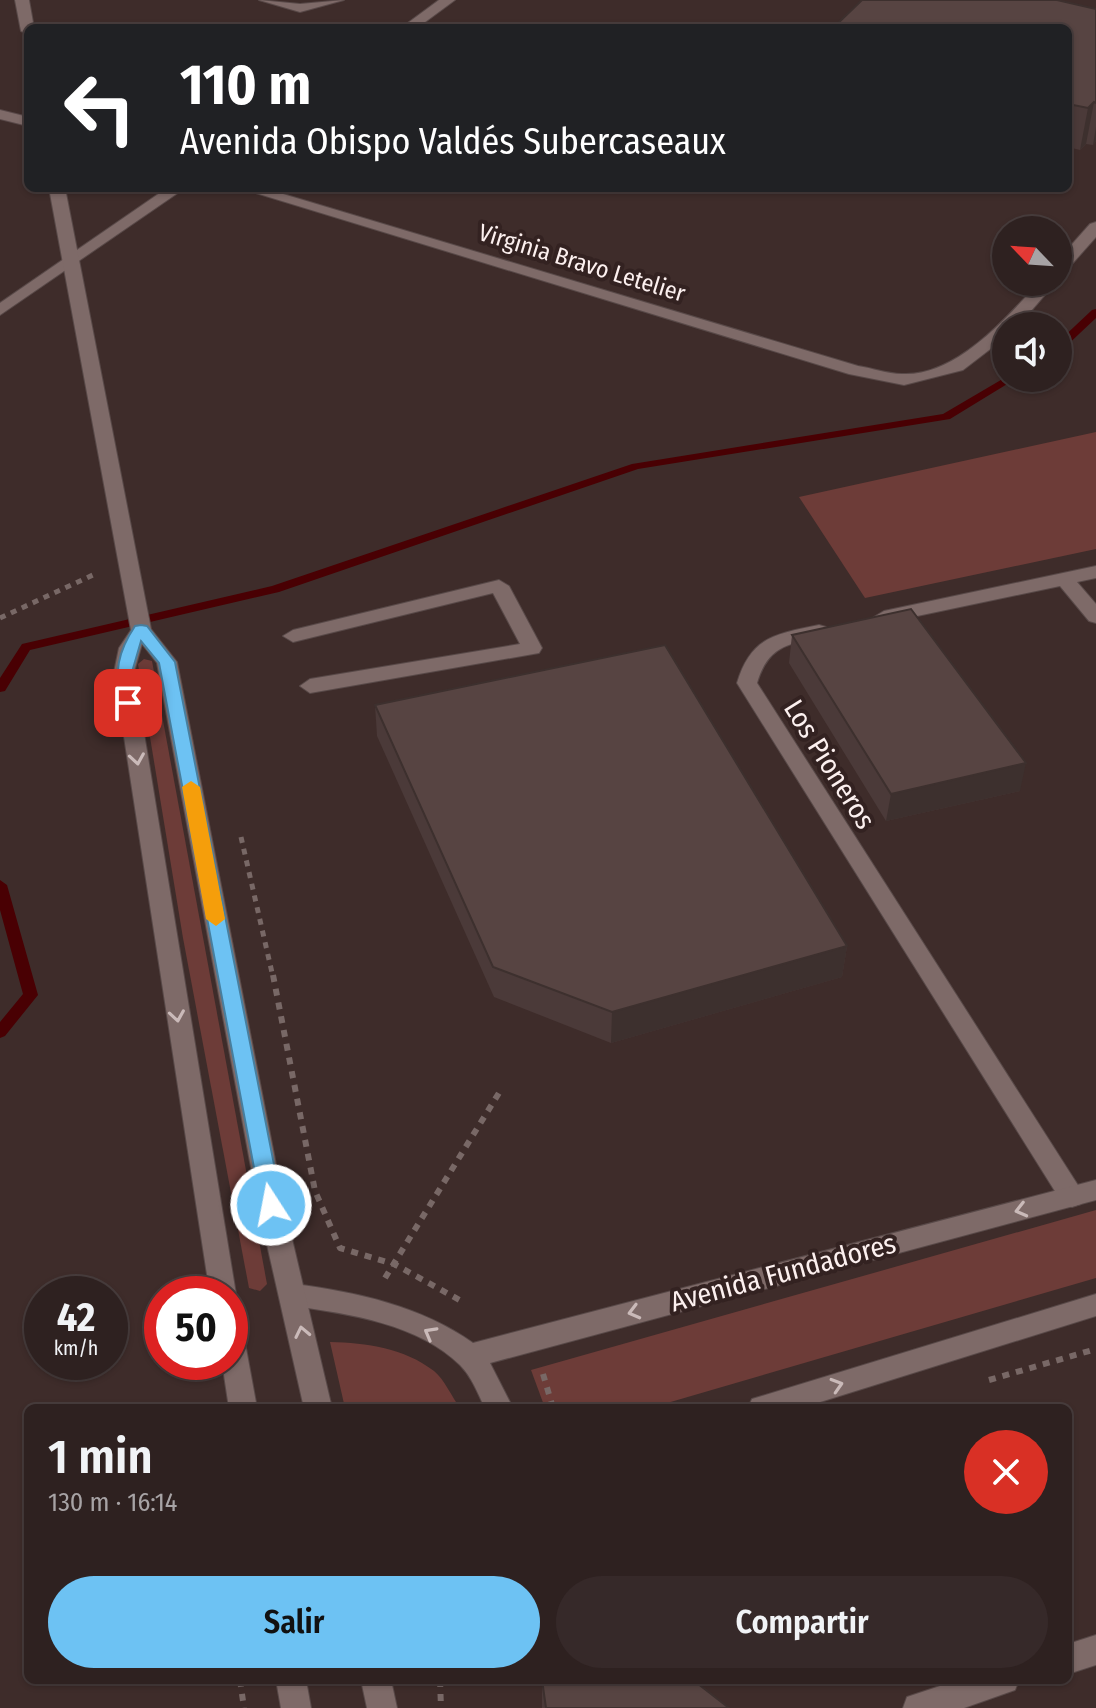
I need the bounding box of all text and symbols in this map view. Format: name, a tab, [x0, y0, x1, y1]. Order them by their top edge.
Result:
text: 110 m	[180, 52, 311, 119]
icon: left	[48, 56, 152, 160]
text: Avenida Obispo Valdés Subercaseaux	[180, 120, 726, 164]
north arrow	[992, 216, 1072, 296]
map controls	[992, 216, 1072, 392]
street label: Virginia Bravo Letelier	[475, 218, 689, 308]
button: sound	[992, 312, 1072, 392]
pin	[94, 669, 162, 737]
icon: arrive	[106, 681, 150, 725]
street label: Los Pioneros	[777, 694, 882, 835]
one-way arrow	[128, 752, 145, 766]
one-way arrow	[167, 1009, 184, 1022]
position arrow	[229, 1163, 313, 1247]
one-way arrow	[1014, 1200, 1028, 1217]
street label: Avenida Fundadores	[667, 1227, 899, 1318]
speed limit sign: 50	[144, 1276, 248, 1380]
text: 42	[57, 1294, 95, 1342]
one-way arrow	[627, 1303, 641, 1319]
one-way arrow	[294, 1325, 311, 1338]
one-way arrow	[424, 1327, 439, 1343]
text: km/h	[54, 1336, 98, 1360]
one-way arrow	[829, 1378, 843, 1394]
text: 1 min	[48, 1428, 153, 1486]
button: close	[964, 1430, 1048, 1514]
text: 130 m · 16:14	[48, 1487, 177, 1518]
button: Salir	[48, 1576, 540, 1668]
button: Compartir	[556, 1576, 1048, 1668]

